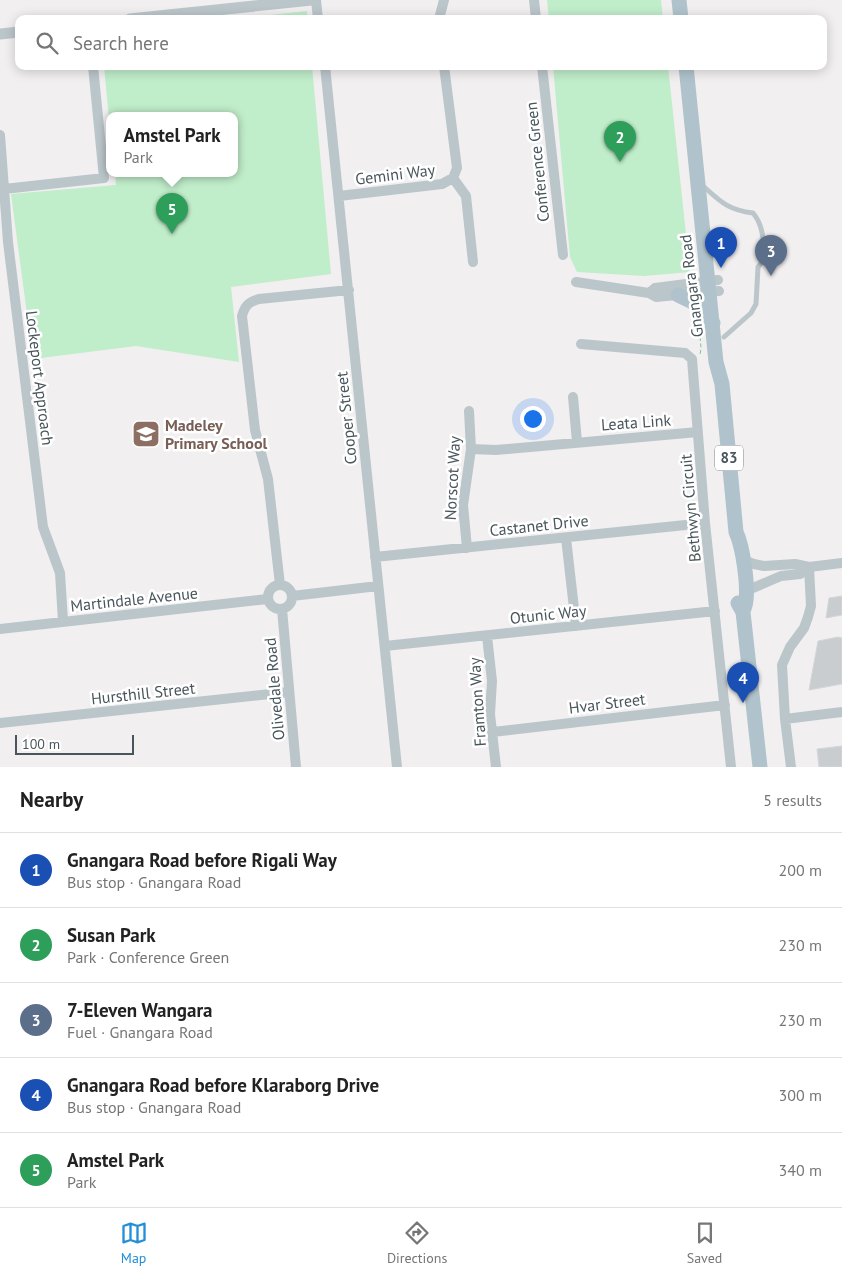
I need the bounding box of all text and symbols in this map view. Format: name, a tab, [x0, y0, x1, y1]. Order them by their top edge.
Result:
search box	[15, 15, 827, 70]
icon: search	[33, 29, 61, 57]
text: Search here	[73, 31, 169, 55]
street label: Conference Green	[521, 101, 553, 223]
popup	[106, 112, 238, 177]
pin: 2	[604, 121, 636, 162]
text: Amstel Park	[123, 123, 221, 147]
text: Park	[123, 147, 153, 167]
street label: Gemini Way	[354, 159, 437, 189]
pin: 5	[156, 193, 188, 234]
pin: 1	[705, 227, 737, 268]
street label: Gnangara Road	[675, 234, 707, 338]
pin: 3	[755, 235, 787, 276]
street label: Lockeport Approach	[22, 309, 58, 447]
street label: Cooper Street	[331, 370, 361, 465]
your location	[520, 406, 546, 432]
street label: Leata Link	[600, 410, 672, 434]
place label: Madeley Primary School	[165, 415, 267, 453]
school or university icon: Madeley Primary School	[131, 419, 161, 449]
street label: Norscot Way	[440, 435, 464, 521]
road number: 83	[715, 446, 743, 470]
street label: Bethwyn Circuit	[675, 453, 705, 563]
street label: Castanet Drive	[489, 510, 589, 540]
street label: Martindale Avenue	[69, 582, 199, 616]
street label: Otunic Way	[509, 600, 588, 628]
street label: Olivedale Road	[260, 637, 288, 741]
street label: Framton Way	[464, 656, 490, 747]
pin: 4	[727, 662, 759, 703]
street label: Hursthill Street	[90, 678, 197, 708]
street label: Hvar Street	[568, 688, 647, 718]
scale bar	[15, 732, 134, 755]
text: 100 m	[22, 735, 60, 753]
text: Nearby	[20, 786, 83, 813]
text: 5 results	[763, 790, 822, 810]
text: Gnangara Road before Rigali Way	[67, 848, 337, 872]
text: 1	[31, 860, 41, 880]
text: 200 m	[779, 860, 822, 880]
text: Bus stop · Gnangara Road	[67, 872, 241, 892]
text: Susan Park	[67, 923, 156, 947]
text: 2	[31, 935, 41, 955]
text: 230 m	[779, 935, 822, 955]
text: Park · Conference Green	[67, 947, 229, 967]
text: 7-Eleven Wangara	[67, 998, 213, 1022]
text: 3	[31, 1010, 41, 1030]
text: 230 m	[779, 1010, 822, 1030]
text: Fuel · Gnangara Road	[67, 1022, 213, 1042]
text: Gnangara Road before Klaraborg Drive	[67, 1073, 379, 1097]
text: 4	[31, 1085, 41, 1105]
text: 300 m	[779, 1085, 822, 1105]
text: Bus stop · Gnangara Road	[67, 1097, 241, 1117]
text: Amstel Park	[67, 1148, 164, 1172]
text: 5	[31, 1160, 41, 1180]
text: 340 m	[779, 1160, 822, 1180]
text: Park	[67, 1172, 96, 1192]
tab: Map	[120, 1219, 148, 1267]
tab: Directions	[387, 1219, 447, 1267]
tab: Saved	[687, 1219, 722, 1267]

